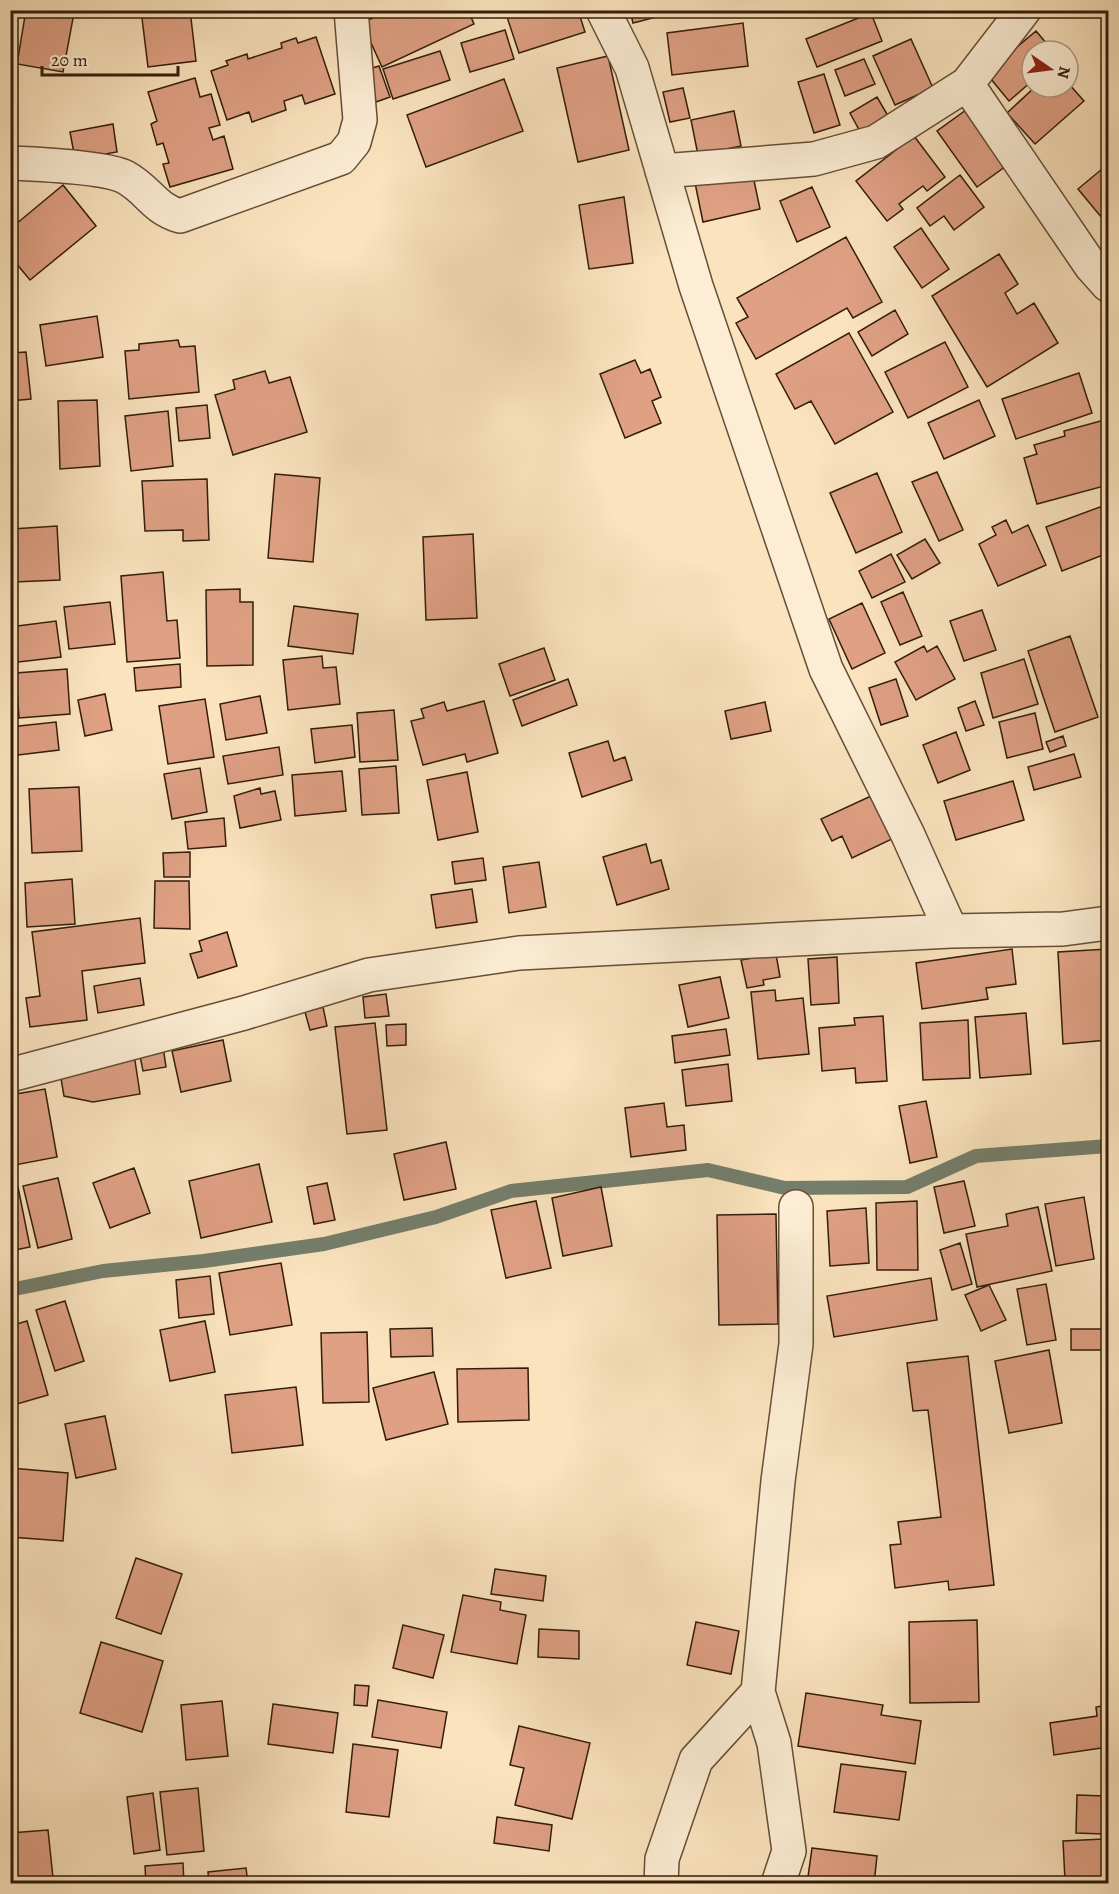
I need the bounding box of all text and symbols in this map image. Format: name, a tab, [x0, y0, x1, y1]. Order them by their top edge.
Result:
scale bar	[42, 39, 178, 77]
north arrow	[1020, 39, 1080, 99]
text: 20 m	[51, 48, 88, 72]
text: N	[1051, 64, 1076, 81]

